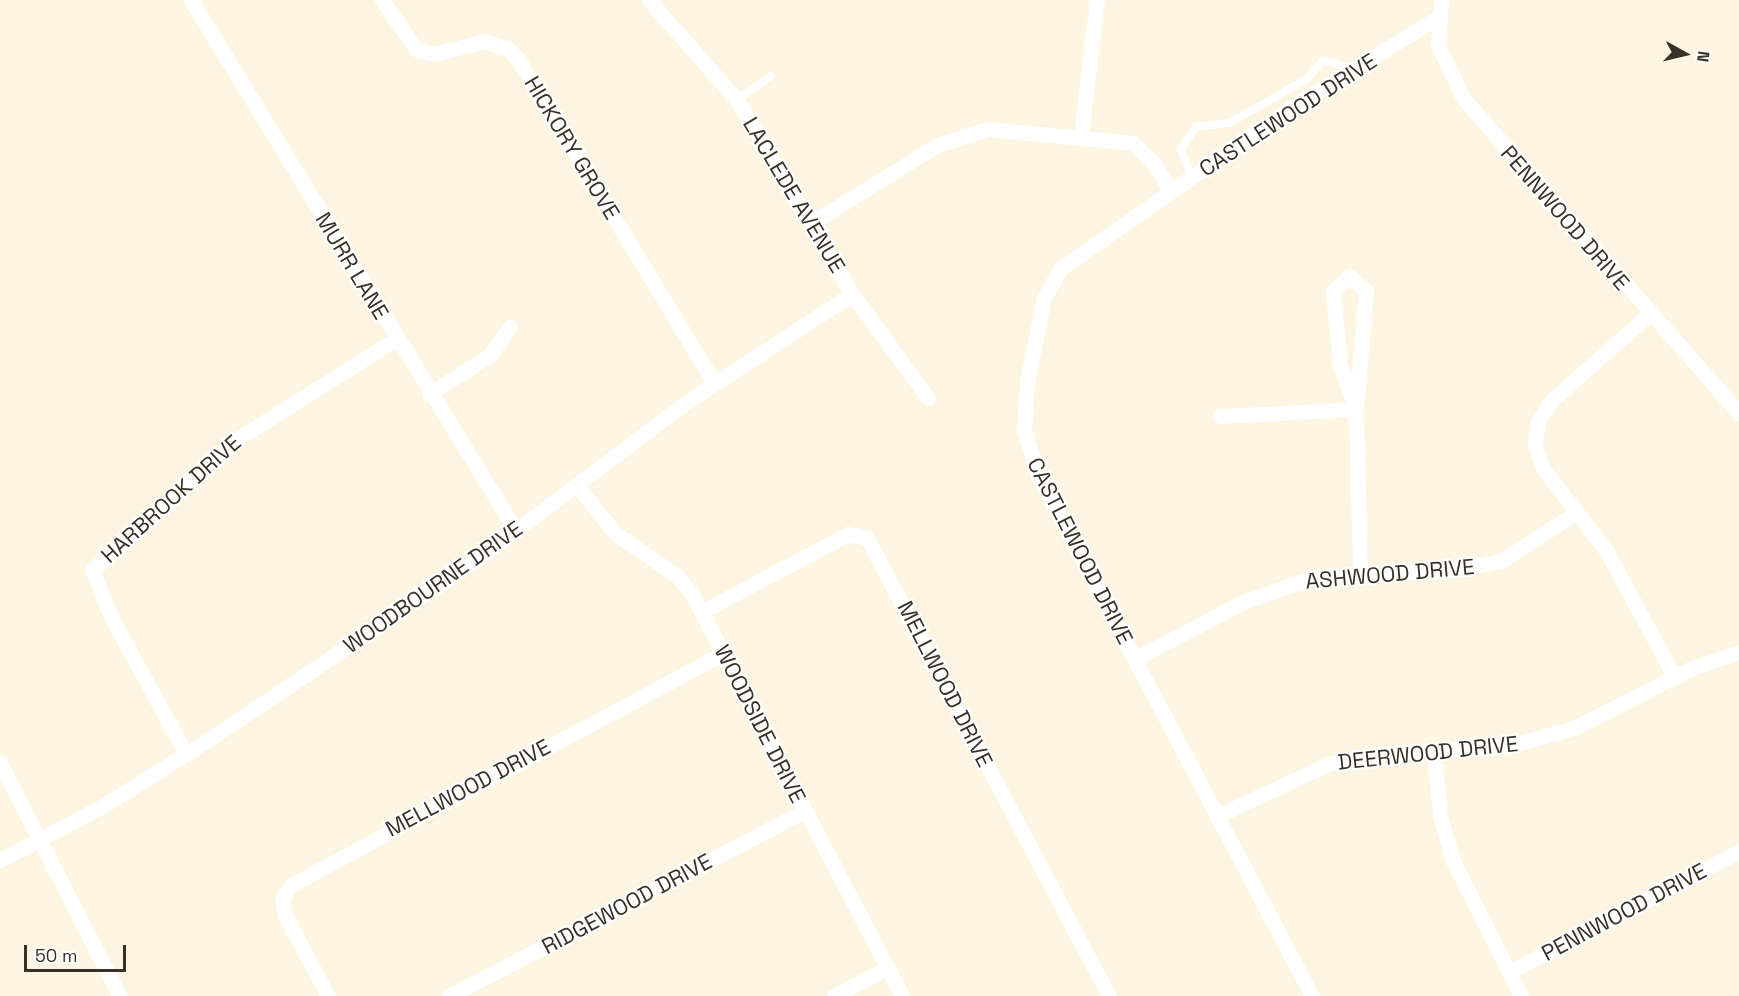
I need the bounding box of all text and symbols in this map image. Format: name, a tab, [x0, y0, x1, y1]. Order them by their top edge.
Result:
north arrow	[1655, 24, 1715, 84]
street label: CASTLEWOOD DRIVE	[1194, 48, 1382, 182]
text: N	[1692, 50, 1714, 63]
street label: HICKORY GROVE	[519, 71, 625, 225]
street label: LACLEDE AVENUE	[737, 112, 851, 278]
street label: PENNWOOD DRIVE	[1495, 140, 1635, 296]
street label: MURR LANE	[310, 208, 394, 324]
street label: HARBROOK DRIVE	[96, 429, 246, 569]
street label: CASTLEWOOD DRIVE	[1021, 453, 1139, 649]
street label: WOODBOURNE DRIVE	[338, 515, 528, 659]
street label: ASHWOOD DRIVE	[1304, 553, 1476, 595]
street label: MELLWOOD DRIVE	[892, 597, 998, 771]
street label: WOODSIDE DRIVE	[709, 641, 811, 807]
street label: DEERWOOD DRIVE	[1336, 730, 1520, 776]
street label: MELLWOOD DRIVE	[381, 733, 555, 843]
street label: RIDGEWOOD DRIVE	[537, 848, 717, 960]
street label: PENNWOOD DRIVE	[1537, 857, 1711, 967]
scale bar	[27, 933, 129, 971]
text: 50 m	[35, 944, 77, 967]

